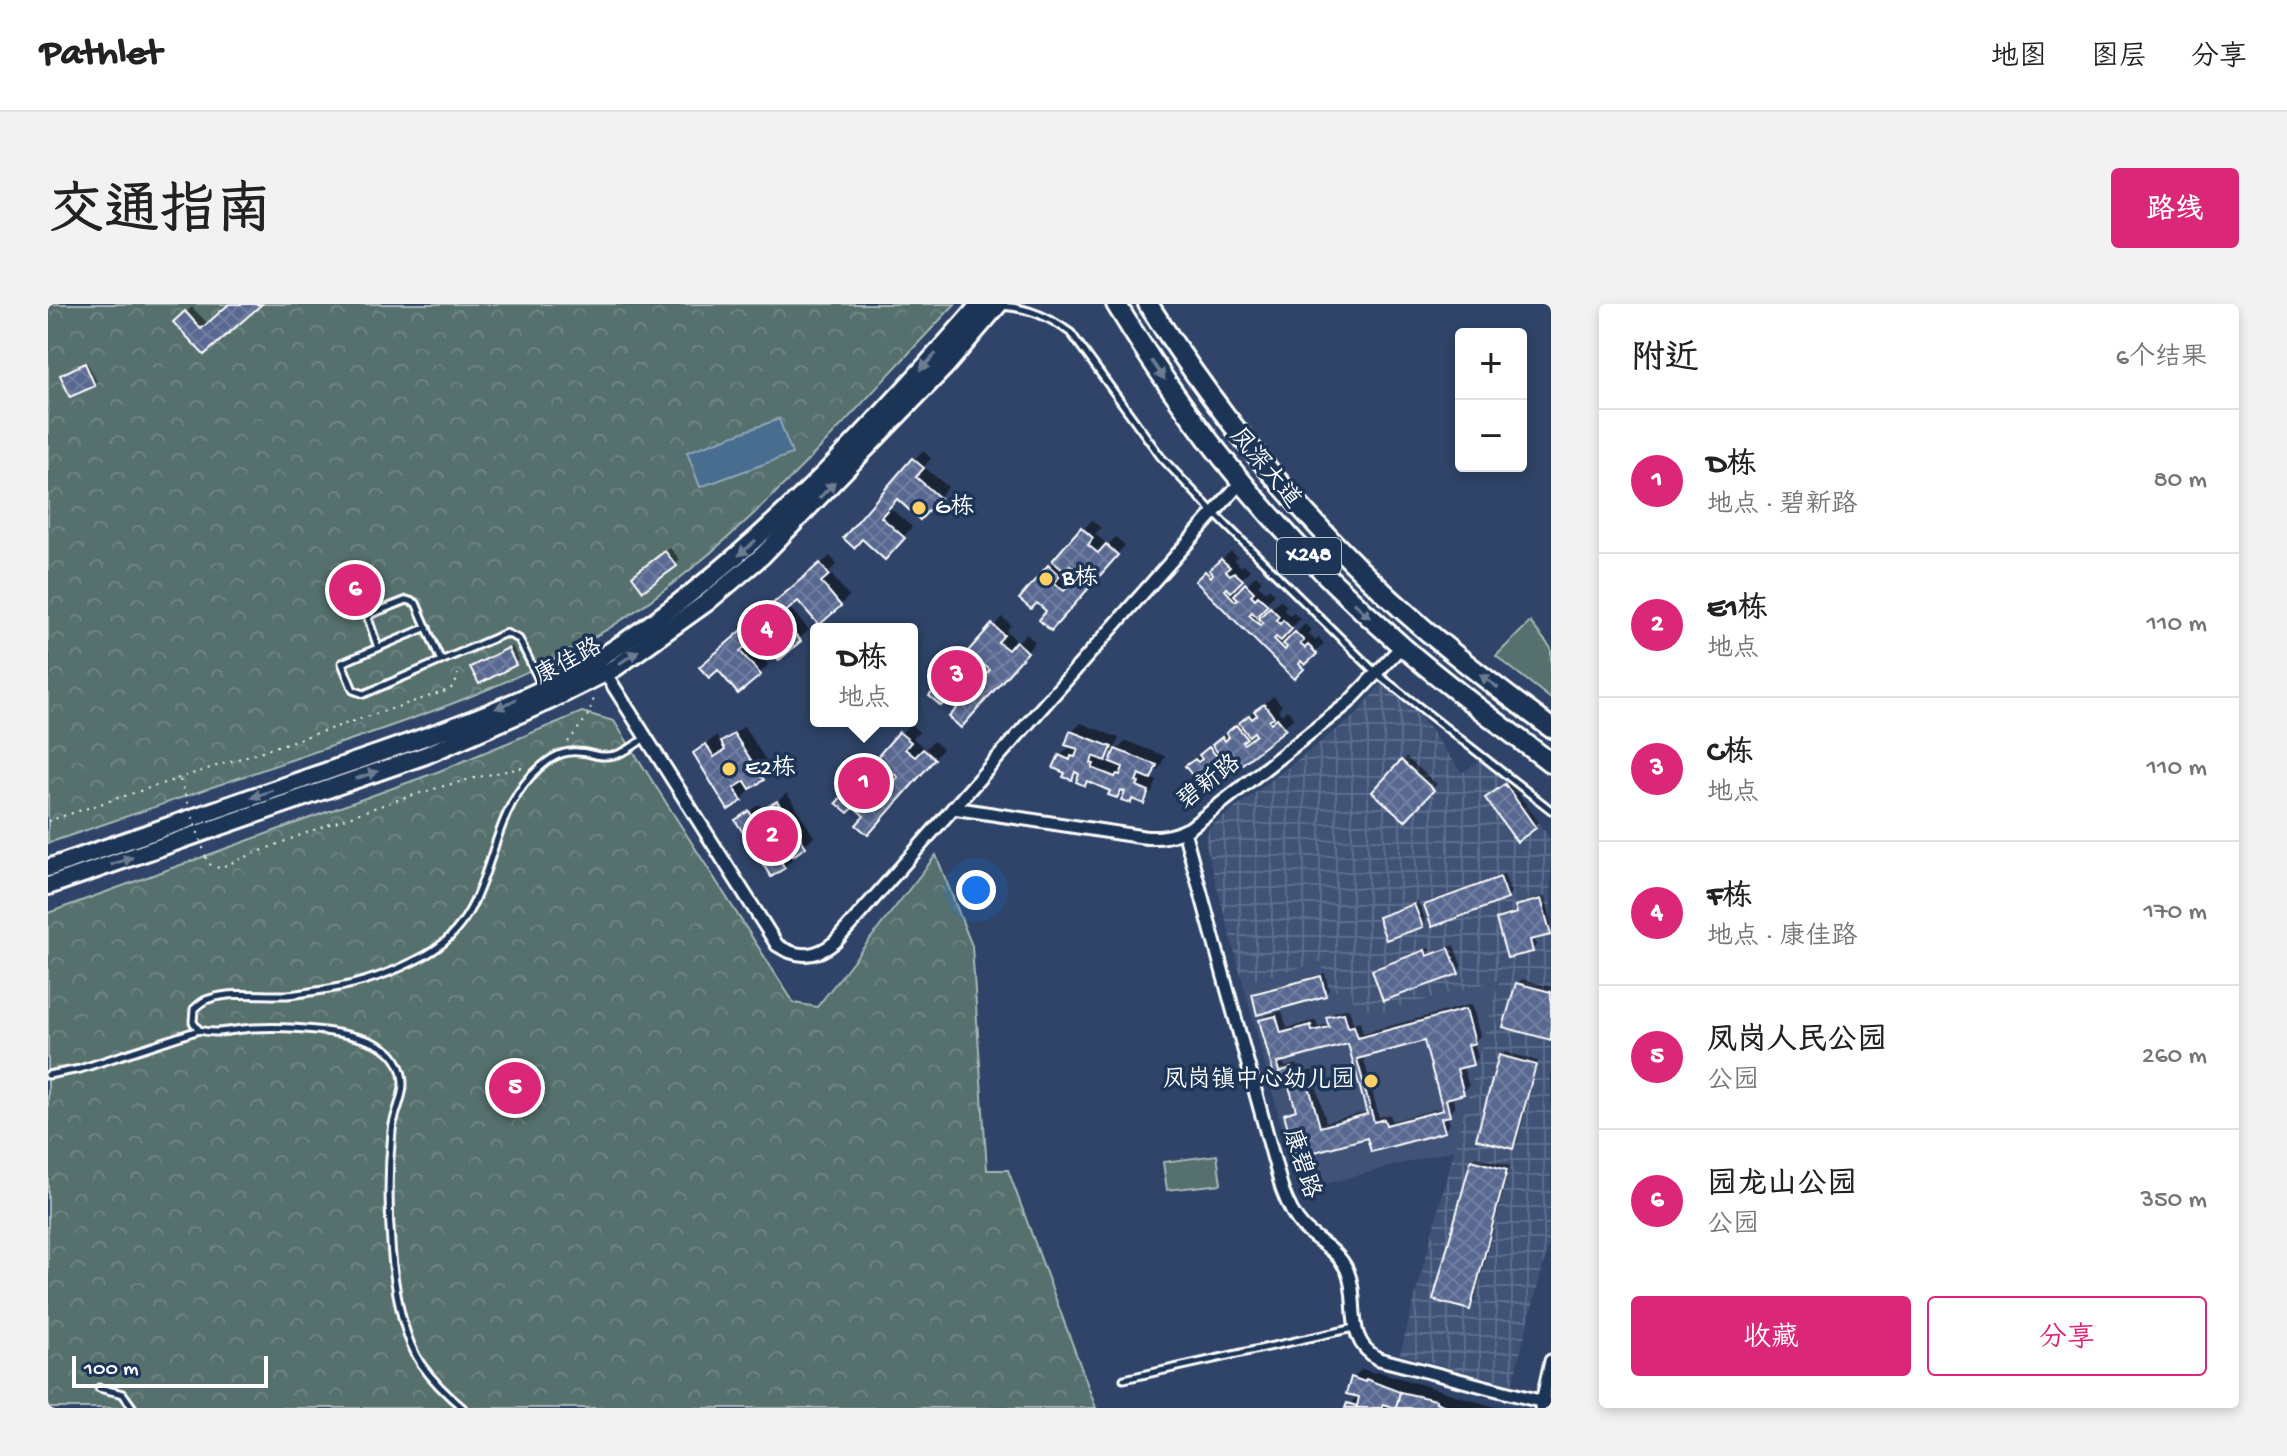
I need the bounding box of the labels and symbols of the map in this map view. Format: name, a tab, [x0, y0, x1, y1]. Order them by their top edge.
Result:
one-way arrow	[920, 352, 938, 371]
one-way arrow	[1150, 359, 1165, 380]
street label: 凤深大道	[1222, 422, 1307, 515]
one-way arrow	[818, 481, 836, 500]
place label: G栋	[935, 493, 974, 523]
marker: G栋	[910, 499, 928, 517]
road number: X248	[1277, 538, 1341, 574]
one-way arrow	[738, 539, 757, 557]
pin: 6	[329, 560, 381, 620]
place label: B栋	[1061, 564, 1098, 594]
marker: B栋	[1037, 570, 1055, 588]
pin: 4	[741, 600, 793, 660]
one-way arrow	[1353, 600, 1372, 618]
street label: 康佳路	[529, 632, 608, 693]
pin: 3	[931, 646, 983, 706]
one-way arrow	[619, 650, 640, 665]
one-way arrow	[1478, 673, 1500, 689]
one-way arrow	[495, 697, 518, 711]
street label: 碧新路	[1171, 748, 1247, 817]
pin: 1	[838, 753, 890, 813]
place label: E2栋	[745, 754, 796, 784]
marker: E2栋	[720, 760, 738, 778]
one-way arrow	[356, 769, 380, 781]
one-way arrow	[250, 788, 274, 800]
pin: 2	[746, 806, 798, 866]
one-way arrow	[110, 854, 134, 866]
your location	[956, 870, 996, 910]
pin: 5	[489, 1058, 541, 1118]
place label: 凤岗镇中心幼儿园	[1163, 1065, 1355, 1096]
marker: 凤岗镇中心幼儿园	[1362, 1072, 1380, 1090]
street label: 康碧路	[1275, 1125, 1327, 1203]
scale bar	[72, 1352, 268, 1388]

